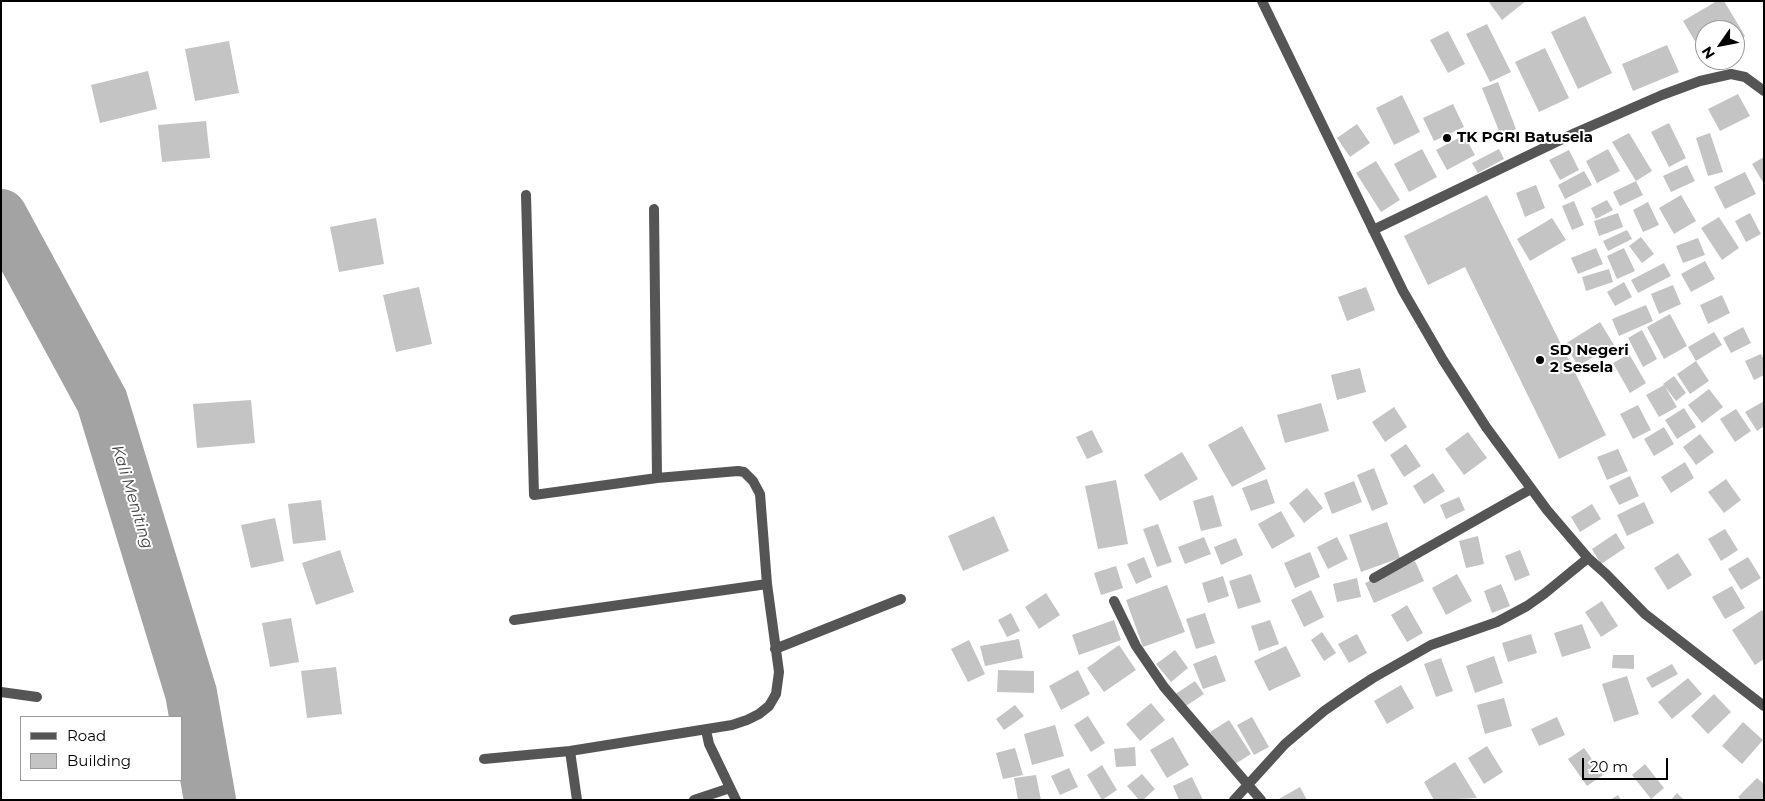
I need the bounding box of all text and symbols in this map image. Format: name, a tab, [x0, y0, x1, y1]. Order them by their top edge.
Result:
north arrow	[1695, 20, 1745, 70]
text: N	[1698, 43, 1719, 62]
place label: TK PGRI Batusela	[1457, 129, 1593, 147]
marker: TK PGRI Batusela	[1441, 132, 1453, 144]
place label: SD Negeri 2 Sesela	[1550, 342, 1629, 377]
marker: SD Negeri 2 Sesela	[1534, 354, 1546, 366]
water label: Kali Meniting	[107, 443, 157, 551]
legend	[20, 716, 182, 781]
text: Road	[67, 726, 106, 745]
scale bar	[1585, 748, 1671, 780]
text: Building	[67, 751, 131, 770]
text: 20 m	[1590, 757, 1628, 776]

